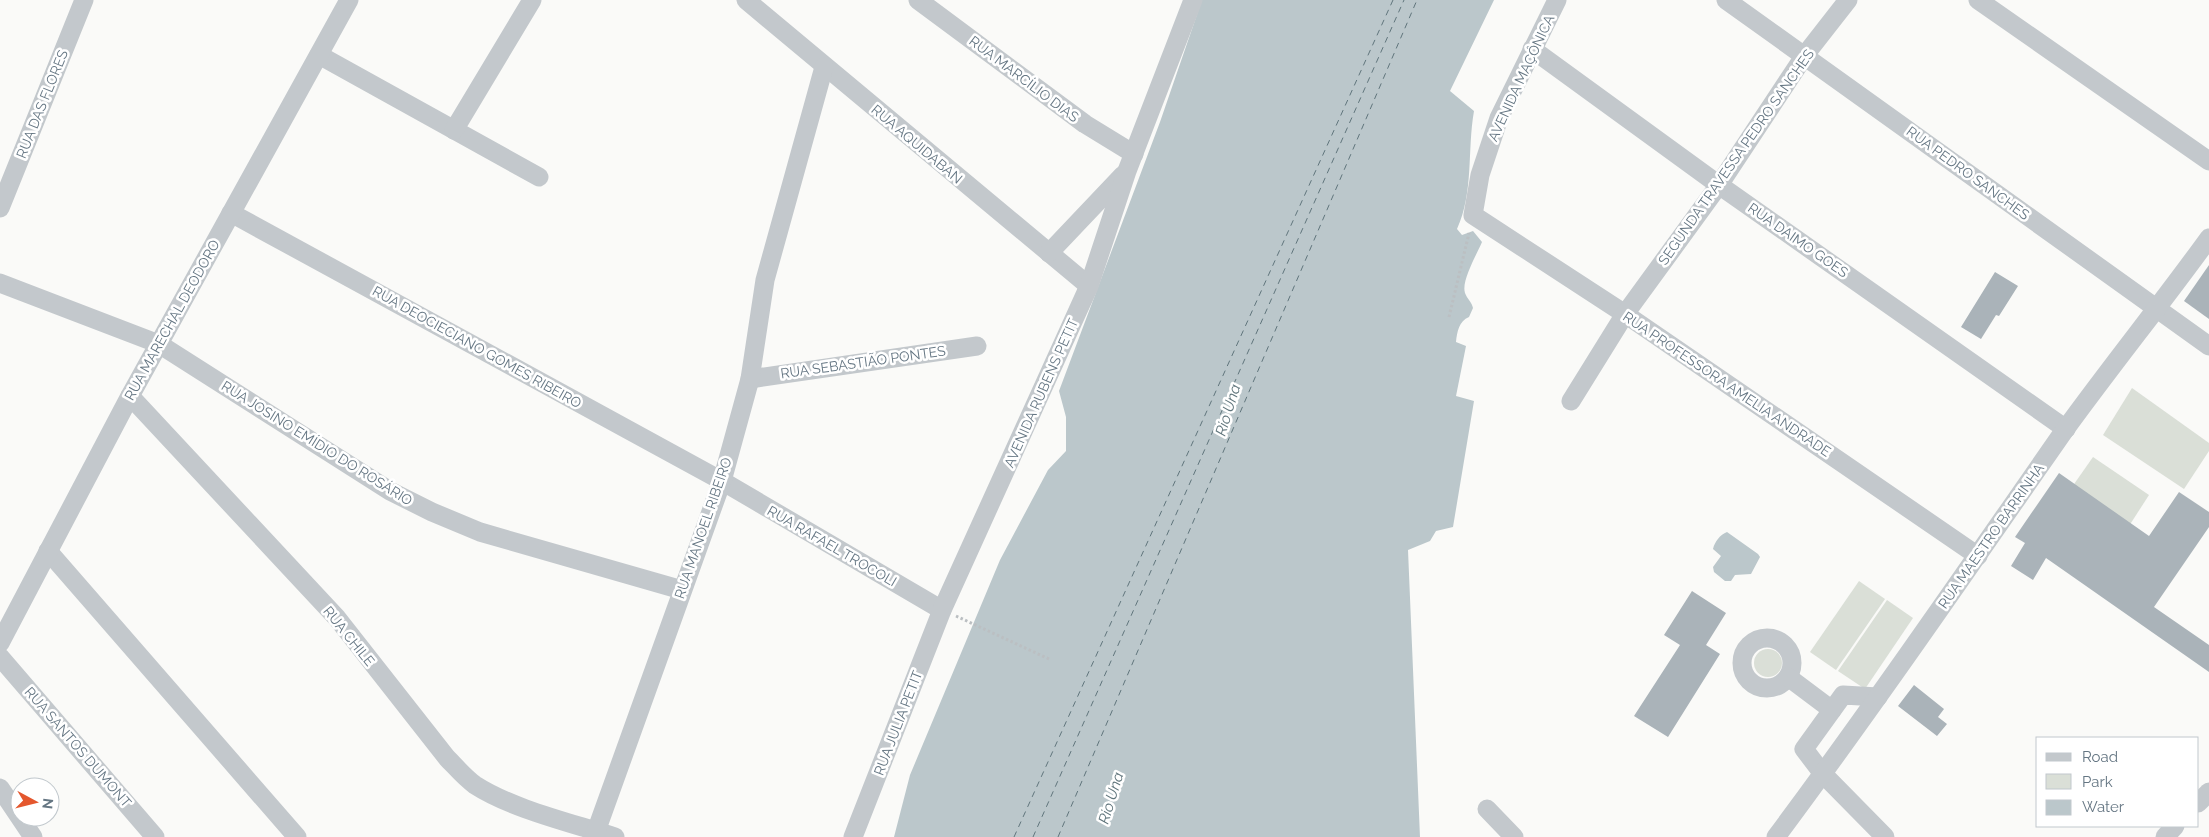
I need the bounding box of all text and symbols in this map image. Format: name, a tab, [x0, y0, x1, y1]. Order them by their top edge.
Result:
street label: AVENIDA MAÇÔNICA	[1484, 11, 1558, 144]
street label: RUA MARCÍLIO DIAS	[966, 32, 1083, 126]
street label: SEGUNDA TRAVESSA PEDRO SANCHES	[1655, 46, 1817, 268]
street label: RUA DAS FLORES	[13, 47, 71, 161]
street label: RUA AQUIDABAN	[868, 101, 966, 187]
street label: RUA PEDRO SANCHES	[1903, 123, 2033, 223]
street label: RUA DAIMO GOES	[1745, 199, 1851, 281]
street label: RUA MARECHAL DEODORO	[121, 237, 223, 403]
street label: RUA DEOCIECIANO GOMES RIBEIRO	[370, 283, 584, 411]
street label: RUA PROFESSORA AMELIA ANDRADE	[1620, 308, 1834, 460]
street label: AVENIDA RUBENS PETIT	[1001, 316, 1081, 470]
street label: RUA SEBASTIÃO PONTES	[779, 341, 947, 382]
street label: RUA JOSINO EMÍDIO DO ROSÁRIO	[219, 377, 416, 509]
water label: Rio Una	[1212, 382, 1244, 438]
street label: RUA MANOEL RIBEIRO	[671, 455, 735, 601]
street label: RUA MAESTRO BARRINHA	[1935, 460, 2048, 612]
street label: RUA RAFAEL TROCOLI	[765, 502, 899, 590]
street label: RUA CHILE	[320, 603, 378, 669]
street label: RUA JULIA PETIT	[871, 668, 925, 778]
street label: RUA SANTOS DUMONT	[21, 683, 135, 811]
legend	[2036, 737, 2199, 827]
text: Road	[2082, 748, 2118, 766]
water label: Rio Una	[1095, 770, 1127, 826]
text: Park	[2082, 773, 2113, 791]
north arrow	[10, 777, 60, 827]
text: Water	[2082, 798, 2125, 816]

